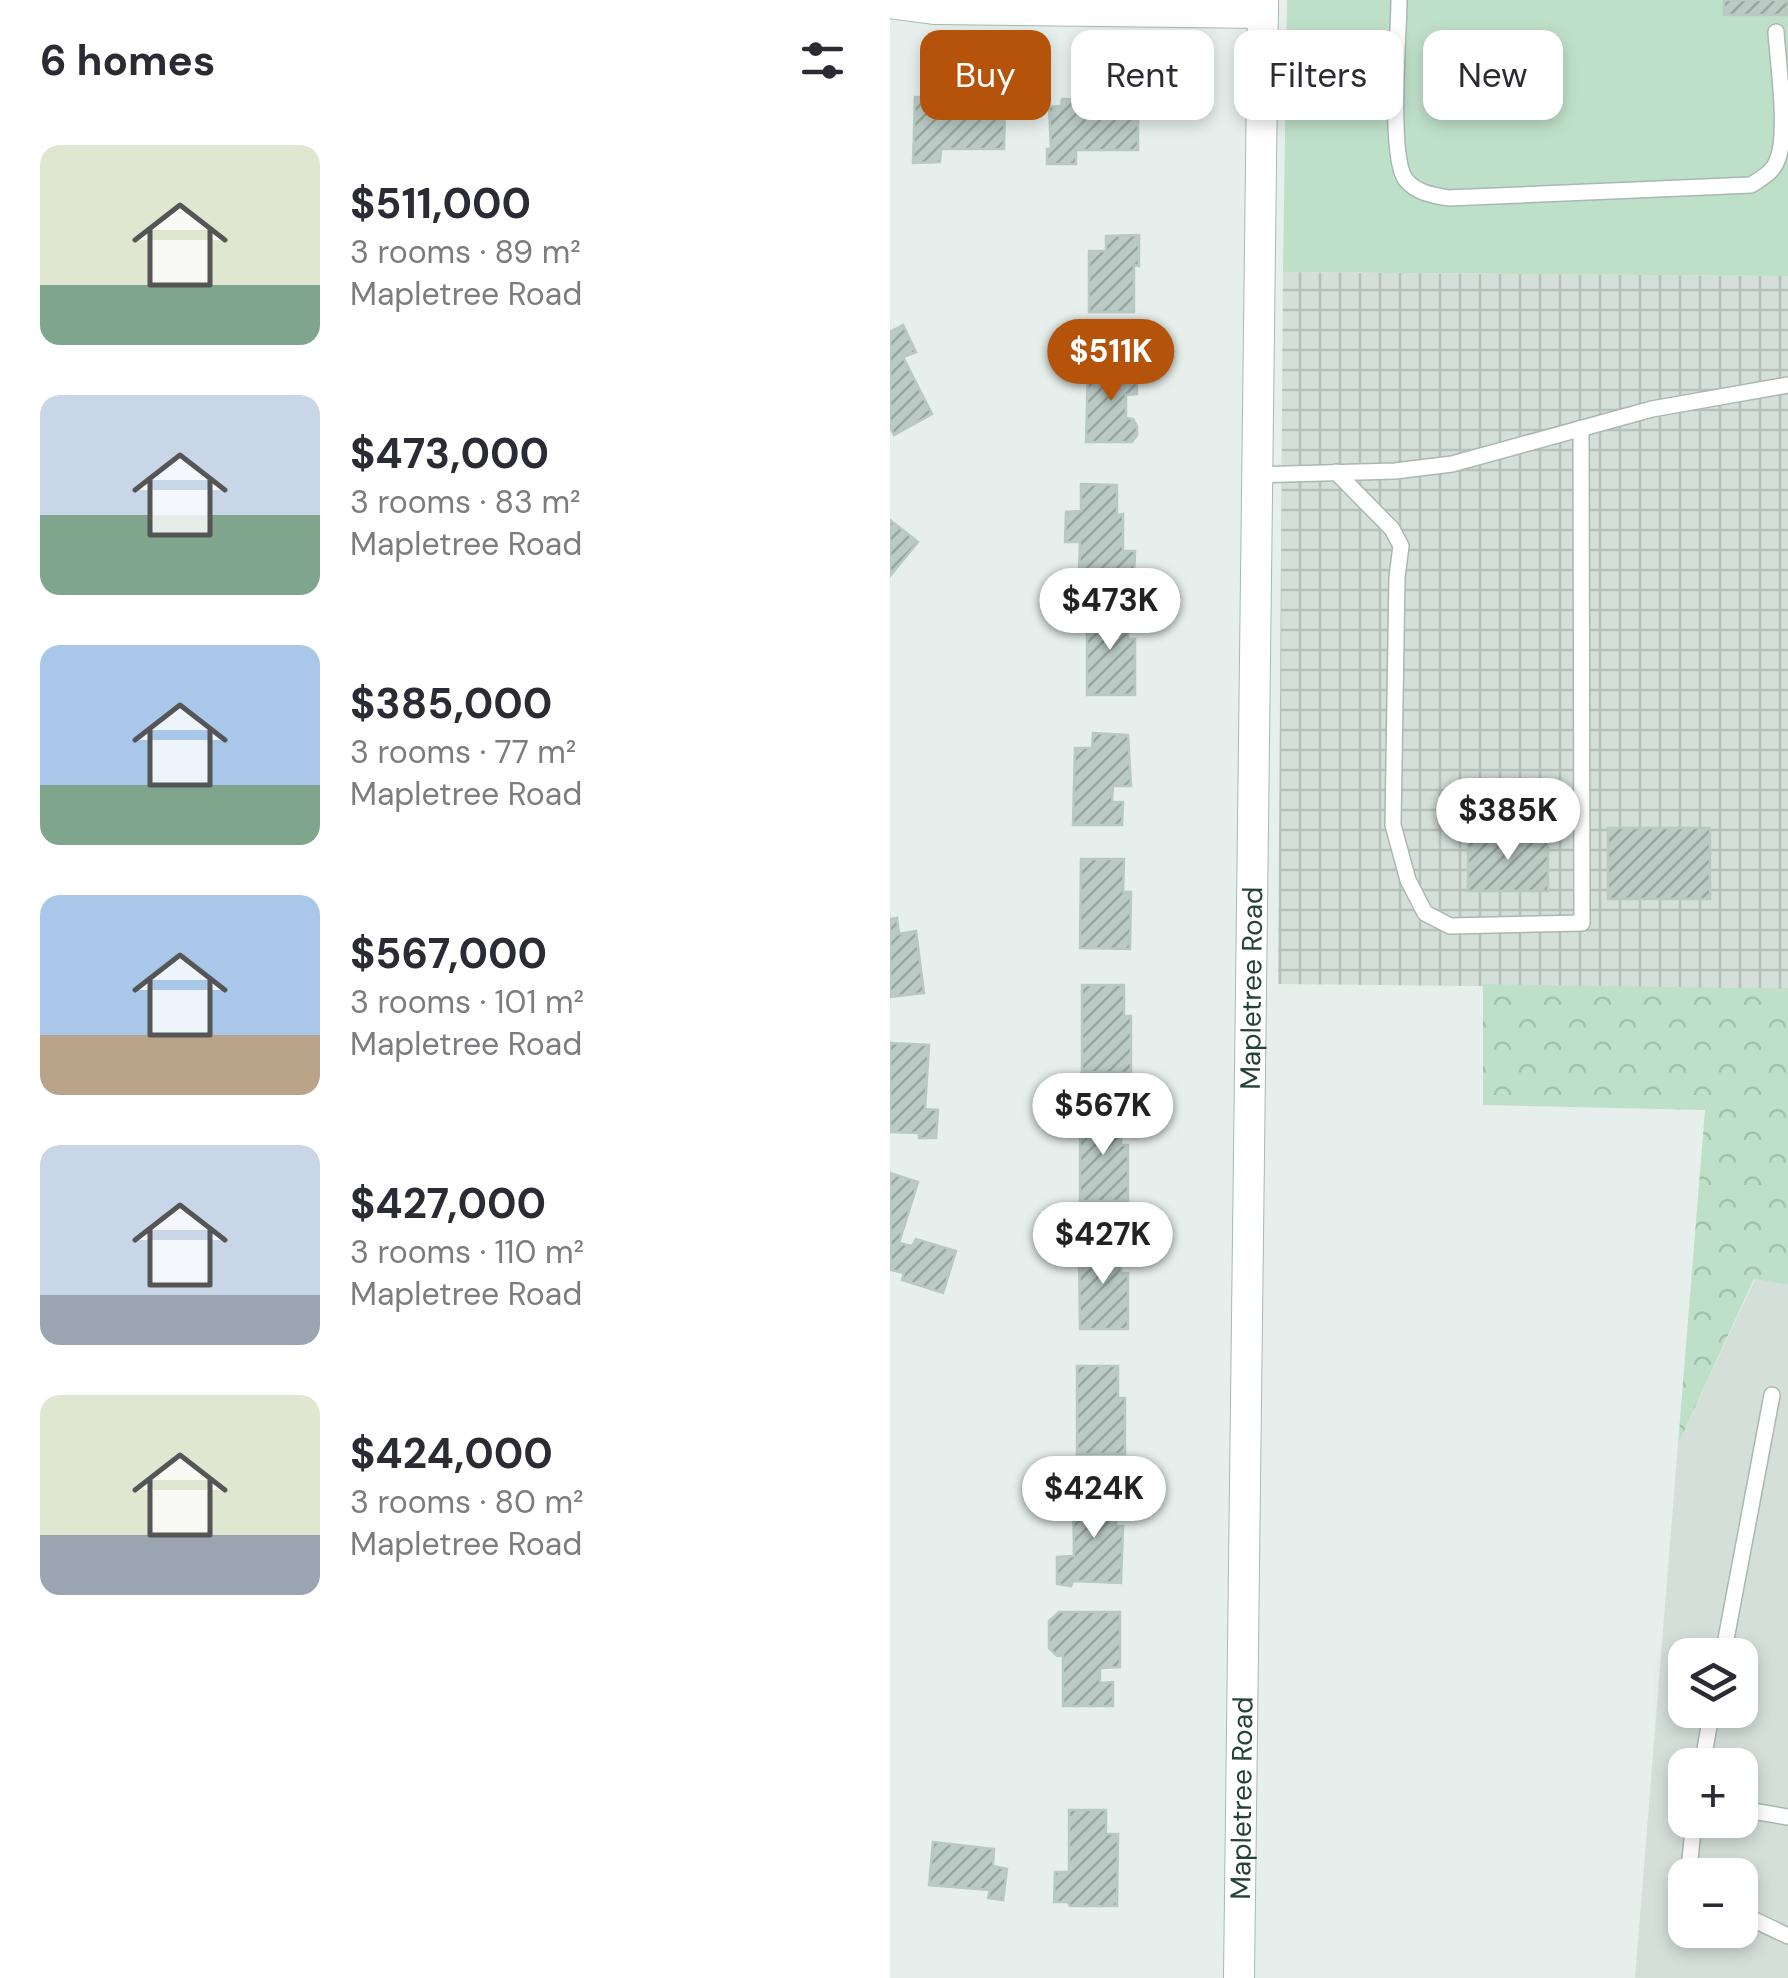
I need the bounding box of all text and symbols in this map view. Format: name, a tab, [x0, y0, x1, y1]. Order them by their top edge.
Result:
chip: Buy	[920, 30, 1051, 120]
chip: Rent	[1071, 30, 1214, 120]
chip: Filters	[1234, 30, 1403, 120]
chip: New	[1423, 30, 1563, 120]
text: 6 homes	[40, 33, 215, 88]
icon: filters	[795, 33, 850, 88]
text: $511,000	[350, 176, 531, 231]
icon: home	[120, 185, 240, 305]
text: 3 rooms · 89 m²	[350, 231, 581, 273]
text: Mapletree Road	[350, 273, 582, 315]
pin: $511K	[1041, 319, 1181, 404]
text: $511K	[1069, 330, 1153, 372]
text: $473,000	[350, 426, 549, 481]
icon: home	[120, 435, 240, 555]
text: 3 rooms · 83 m²	[350, 481, 581, 523]
text: Mapletree Road	[350, 523, 582, 565]
pin: $473K	[1040, 568, 1180, 653]
text: $473K	[1061, 579, 1159, 621]
text: $385,000	[350, 676, 552, 731]
icon: home	[120, 685, 240, 805]
text: 3 rooms · 77 m²	[350, 731, 576, 773]
text: Mapletree Road	[350, 773, 582, 815]
pin: $385K	[1438, 778, 1578, 863]
text: $385K	[1458, 789, 1558, 831]
street label: Mapletree Road	[1231, 886, 1271, 1090]
text: $567,000	[350, 926, 547, 981]
icon: home	[120, 935, 240, 1055]
text: 3 rooms · 101 m²	[350, 981, 584, 1023]
text: Mapletree Road	[350, 1023, 582, 1065]
pin: $567K	[1033, 1073, 1173, 1158]
text: $567K	[1054, 1084, 1152, 1126]
text: $427,000	[350, 1176, 546, 1231]
icon: home	[120, 1185, 240, 1305]
pin: $427K	[1033, 1202, 1173, 1287]
text: $427K	[1055, 1213, 1151, 1255]
text: 3 rooms · 110 m²	[350, 1231, 584, 1273]
text: Mapletree Road	[350, 1273, 582, 1315]
text: $424,000	[350, 1426, 553, 1481]
icon: home	[120, 1435, 240, 1555]
pin: $424K	[1024, 1456, 1164, 1541]
text: $424K	[1044, 1467, 1144, 1509]
text: 3 rooms · 80 m²	[350, 1481, 583, 1523]
text: Mapletree Road	[350, 1523, 582, 1565]
map controls	[1668, 1638, 1758, 1948]
button: layers	[1668, 1638, 1758, 1728]
street label: Mapletree Road	[1221, 1696, 1261, 1900]
button: +	[1668, 1748, 1758, 1838]
button: −	[1668, 1858, 1758, 1948]

